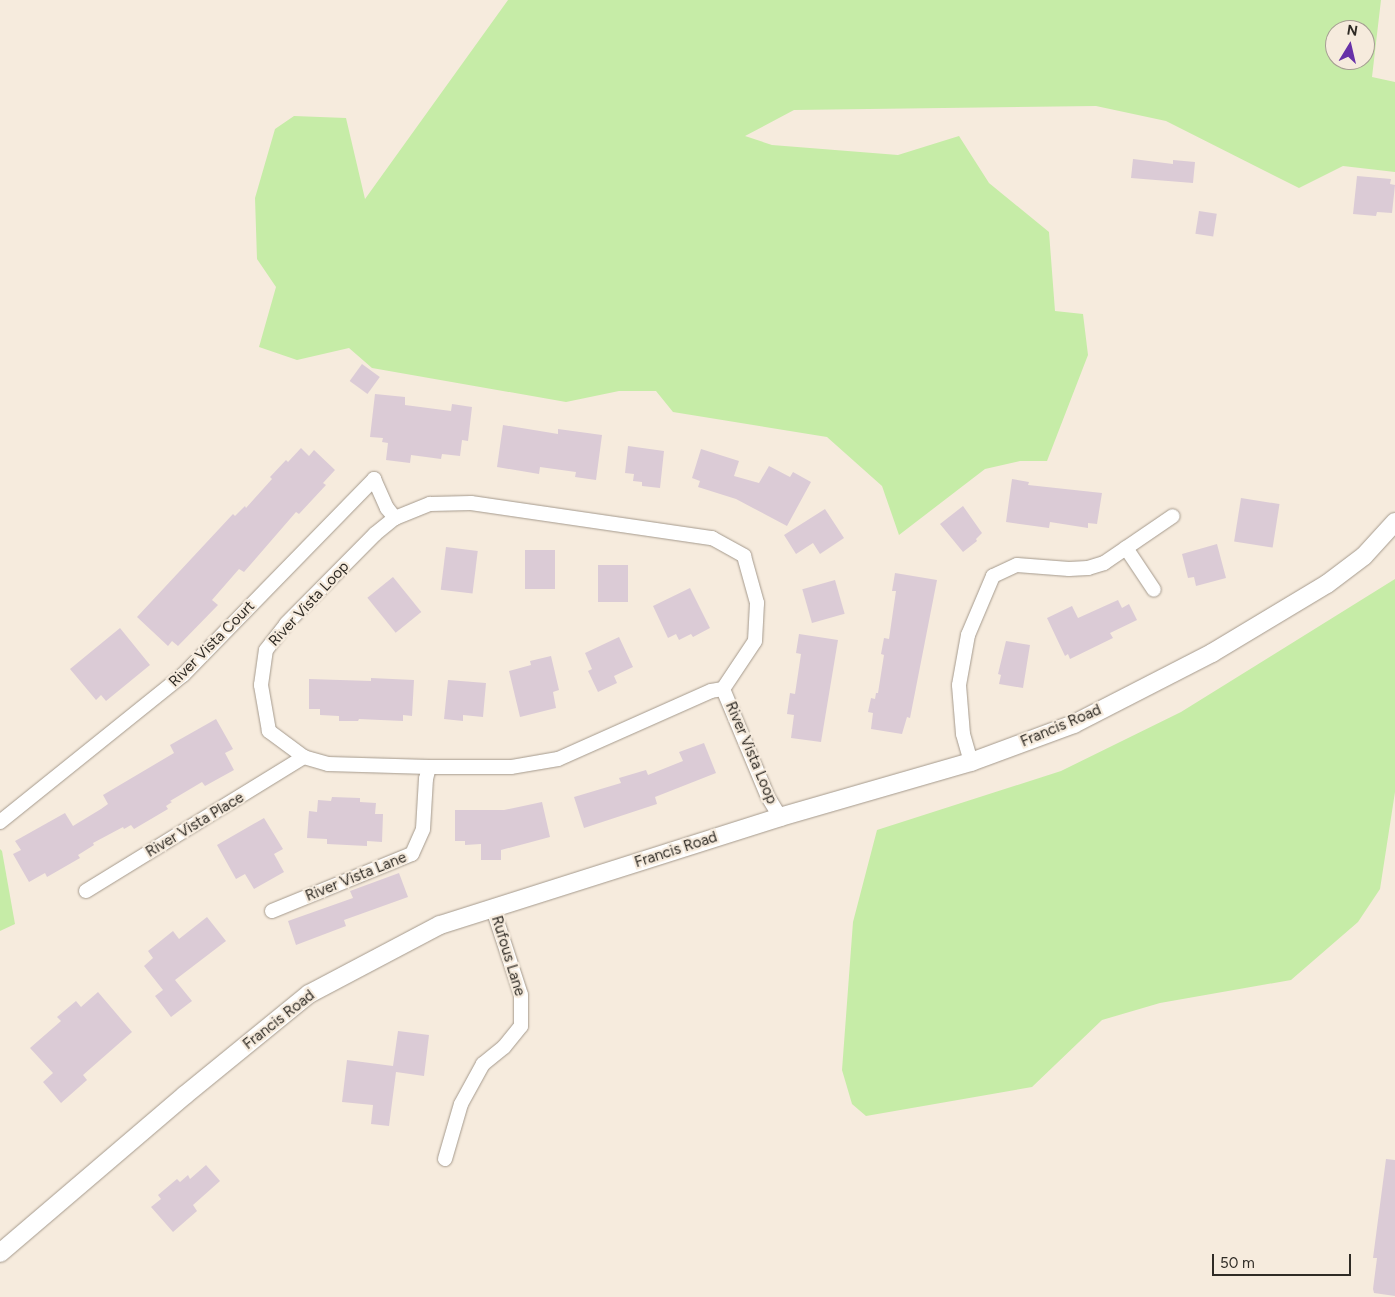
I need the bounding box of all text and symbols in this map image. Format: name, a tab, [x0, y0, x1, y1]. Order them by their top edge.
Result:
north arrow	[1325, 20, 1375, 70]
text: N	[1346, 21, 1359, 40]
street label: River Vista Loop	[265, 558, 353, 650]
street label: River Vista Court	[165, 597, 259, 691]
street label: River Vista Loop	[721, 699, 781, 807]
street label: Francis Road	[1018, 701, 1104, 751]
street label: River Vista Place	[143, 789, 247, 861]
street label: Francis Road	[632, 828, 720, 872]
street label: River Vista Lane	[303, 849, 409, 905]
street label: Rufous Lane	[487, 914, 529, 998]
street label: Francis Road	[240, 986, 318, 1054]
scale bar	[1215, 1244, 1354, 1276]
text: 50 m	[1220, 1254, 1255, 1272]

